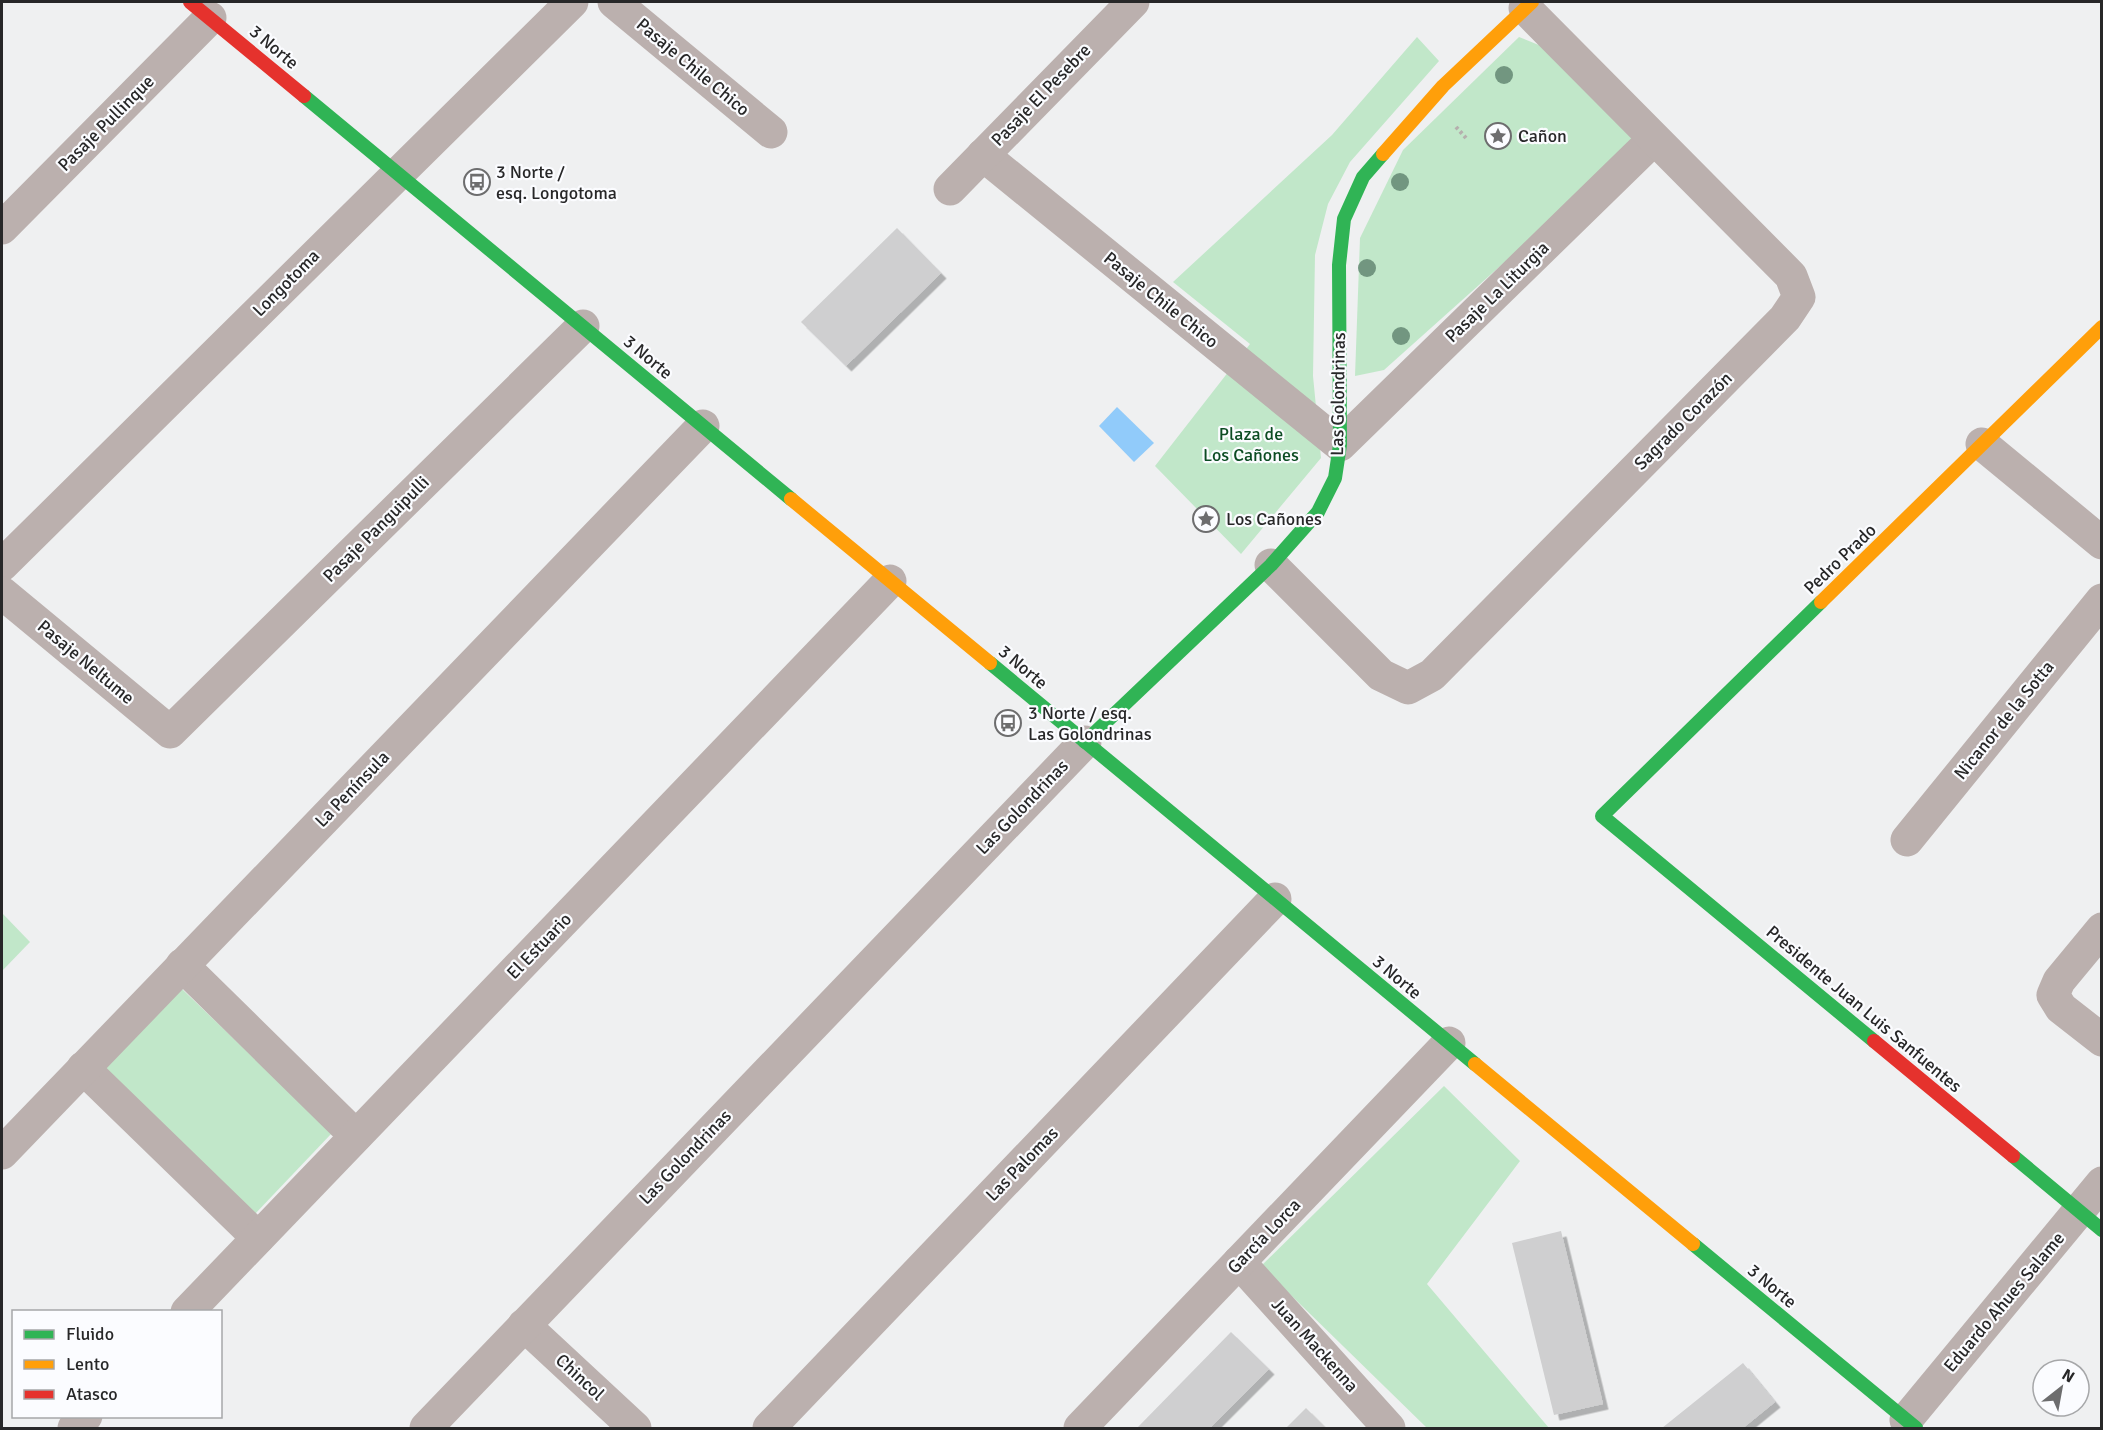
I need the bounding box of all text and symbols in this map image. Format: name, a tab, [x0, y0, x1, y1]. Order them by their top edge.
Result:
street label: Pasaje Chile Chico	[632, 13, 754, 121]
street label: 3 Norte	[245, 20, 303, 74]
street label: Pasaje El Pesebre	[987, 39, 1095, 151]
street label: Pasaje Pullinque	[53, 70, 159, 176]
place icon: Cañon	[1483, 121, 1513, 151]
place label: Cañon	[1518, 125, 1567, 147]
place label: 3 Norte / esq. Longotoma	[496, 161, 617, 204]
bus stop icon: 3 Norte / esq. Longotoma	[462, 167, 492, 197]
street label: Pasaje La Liturgia	[1440, 237, 1554, 347]
street label: Longotoma	[248, 245, 324, 321]
street label: Pasaje Chile Chico	[1099, 247, 1223, 353]
street label: 3 Norte	[619, 330, 677, 384]
street label: Las Golondrinas	[1326, 332, 1350, 456]
street label: Sagrado Corazón	[1629, 367, 1737, 475]
park label: Plaza de Los Cañones	[1203, 423, 1299, 466]
street label: Pasaje Panguipulli	[318, 471, 434, 587]
place icon: Los Cañones	[1191, 504, 1221, 534]
place label: Los Cañones	[1226, 508, 1322, 530]
street label: Pedro Prado	[1799, 519, 1881, 599]
street label: Pasaje Neltume	[33, 615, 139, 709]
street label: 3 Norte	[994, 640, 1052, 694]
street label: Nicanor de la Sotta	[1949, 656, 2059, 784]
place label: 3 Norte / esq. Las Golondrinas	[1028, 702, 1152, 745]
bus stop icon: 3 Norte / esq. Las Golondrinas	[993, 708, 1023, 738]
street label: La Península	[310, 746, 394, 832]
street label: Las Golondrinas	[971, 755, 1073, 859]
street label: El Estuario	[502, 908, 576, 984]
street label: Presidente Juan Luis Sanfuentes	[1762, 921, 1966, 1097]
street label: 3 Norte	[1368, 950, 1426, 1004]
street label: Las Golondrinas	[634, 1105, 736, 1209]
street label: Las Palomas	[981, 1122, 1063, 1206]
street label: García Lorca	[1223, 1194, 1305, 1278]
street label: Eduardo Ahues Salame	[1939, 1227, 2069, 1377]
street label: 3 Norte	[1743, 1259, 1801, 1313]
street label: Juan Mackenna	[1267, 1293, 1363, 1397]
legend	[12, 1310, 222, 1418]
text: Fluido	[66, 1323, 114, 1345]
street label: Chincol	[551, 1349, 609, 1405]
text: Lento	[66, 1353, 109, 1375]
north arrow	[2031, 1358, 2091, 1418]
text: N	[2058, 1365, 2078, 1387]
text: Atasco	[66, 1383, 118, 1405]

